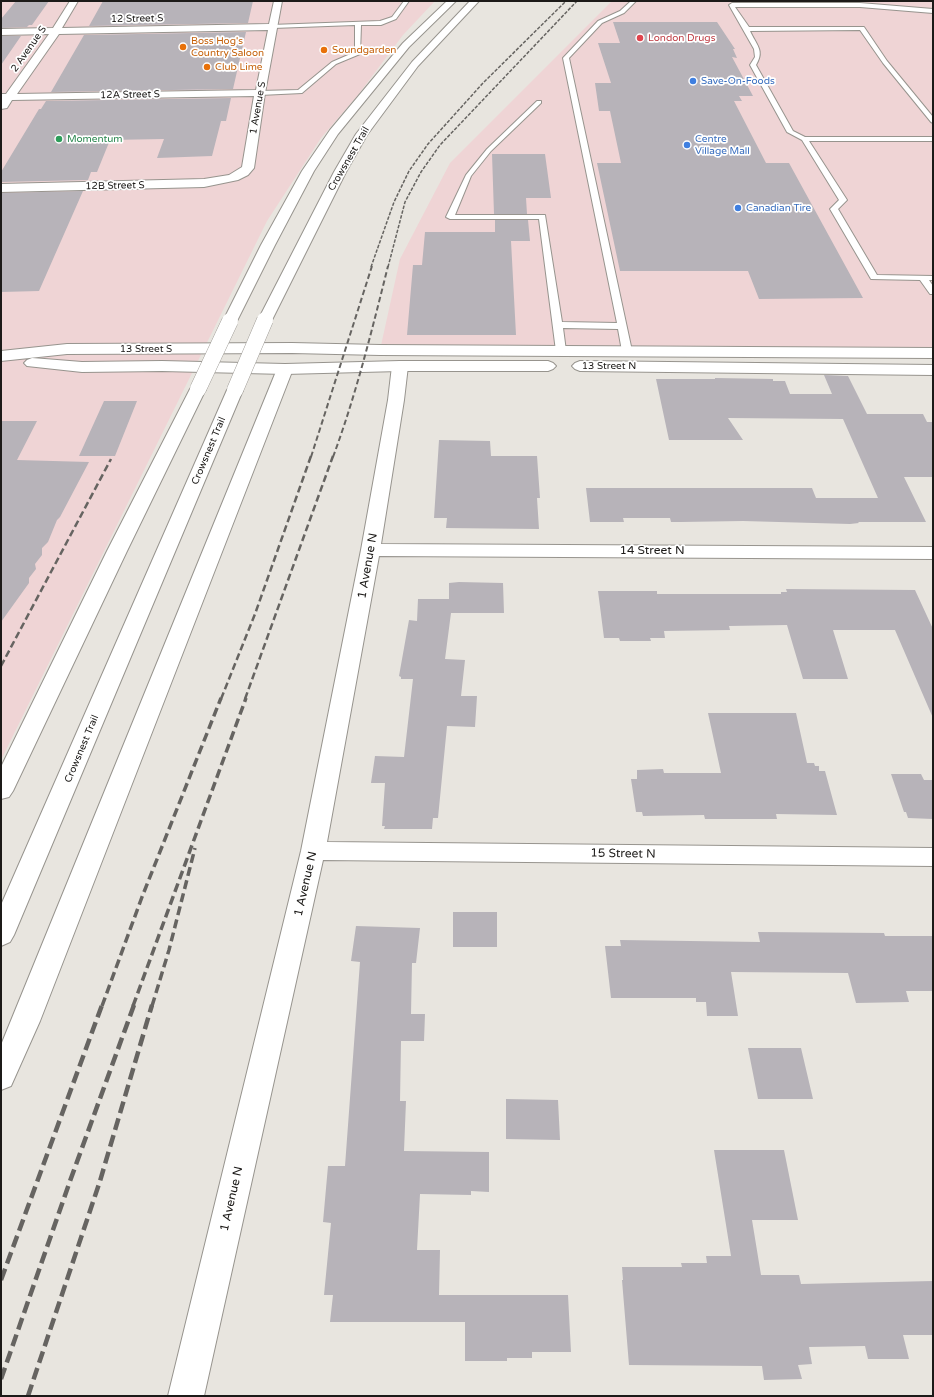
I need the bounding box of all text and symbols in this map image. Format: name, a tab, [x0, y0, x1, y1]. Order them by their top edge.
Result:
street label: 12 Street S	[111, 13, 163, 25]
street label: 2 Avenue S	[9, 24, 49, 74]
place label: London Drugs	[648, 32, 715, 44]
marker: London Drugs	[635, 33, 645, 43]
place label: Boss Hog's Country Saloon	[191, 35, 264, 58]
marker: Boss Hog's Country Saloon	[178, 42, 188, 52]
place label: Soundgarden	[332, 44, 396, 56]
marker: Soundgarden	[319, 45, 329, 55]
place label: Club Lime	[215, 61, 263, 73]
marker: Club Lime	[202, 62, 212, 72]
place label: Save-On-Foods	[701, 75, 775, 87]
marker: Save-On-Foods	[688, 76, 698, 86]
street label: 1 Avenue S	[247, 81, 269, 135]
street label: 12A Street S	[100, 88, 160, 102]
street label: Crowsnest Trail	[326, 125, 372, 193]
place label: Momentum	[67, 133, 122, 145]
place label: Centre Village Mall	[695, 133, 750, 156]
marker: Momentum	[54, 134, 64, 144]
marker: Centre Village Mall	[682, 140, 692, 150]
street label: 12B Street S	[85, 179, 145, 193]
place label: Canadian Tire	[746, 202, 811, 214]
marker: Canadian Tire	[733, 203, 743, 213]
street label: 13 Street S	[120, 343, 172, 355]
street label: 13 Street N	[582, 360, 636, 372]
street label: Crowsnest Trail	[189, 415, 229, 487]
street label: 1 Avenue N	[355, 532, 381, 600]
street label: 14 Street N	[619, 544, 685, 558]
street label: Crowsnest Trail	[62, 713, 102, 785]
street label: 15 Street N	[590, 846, 656, 862]
street label: 1 Avenue N	[292, 850, 320, 918]
street label: 1 Avenue N	[218, 1165, 246, 1233]

